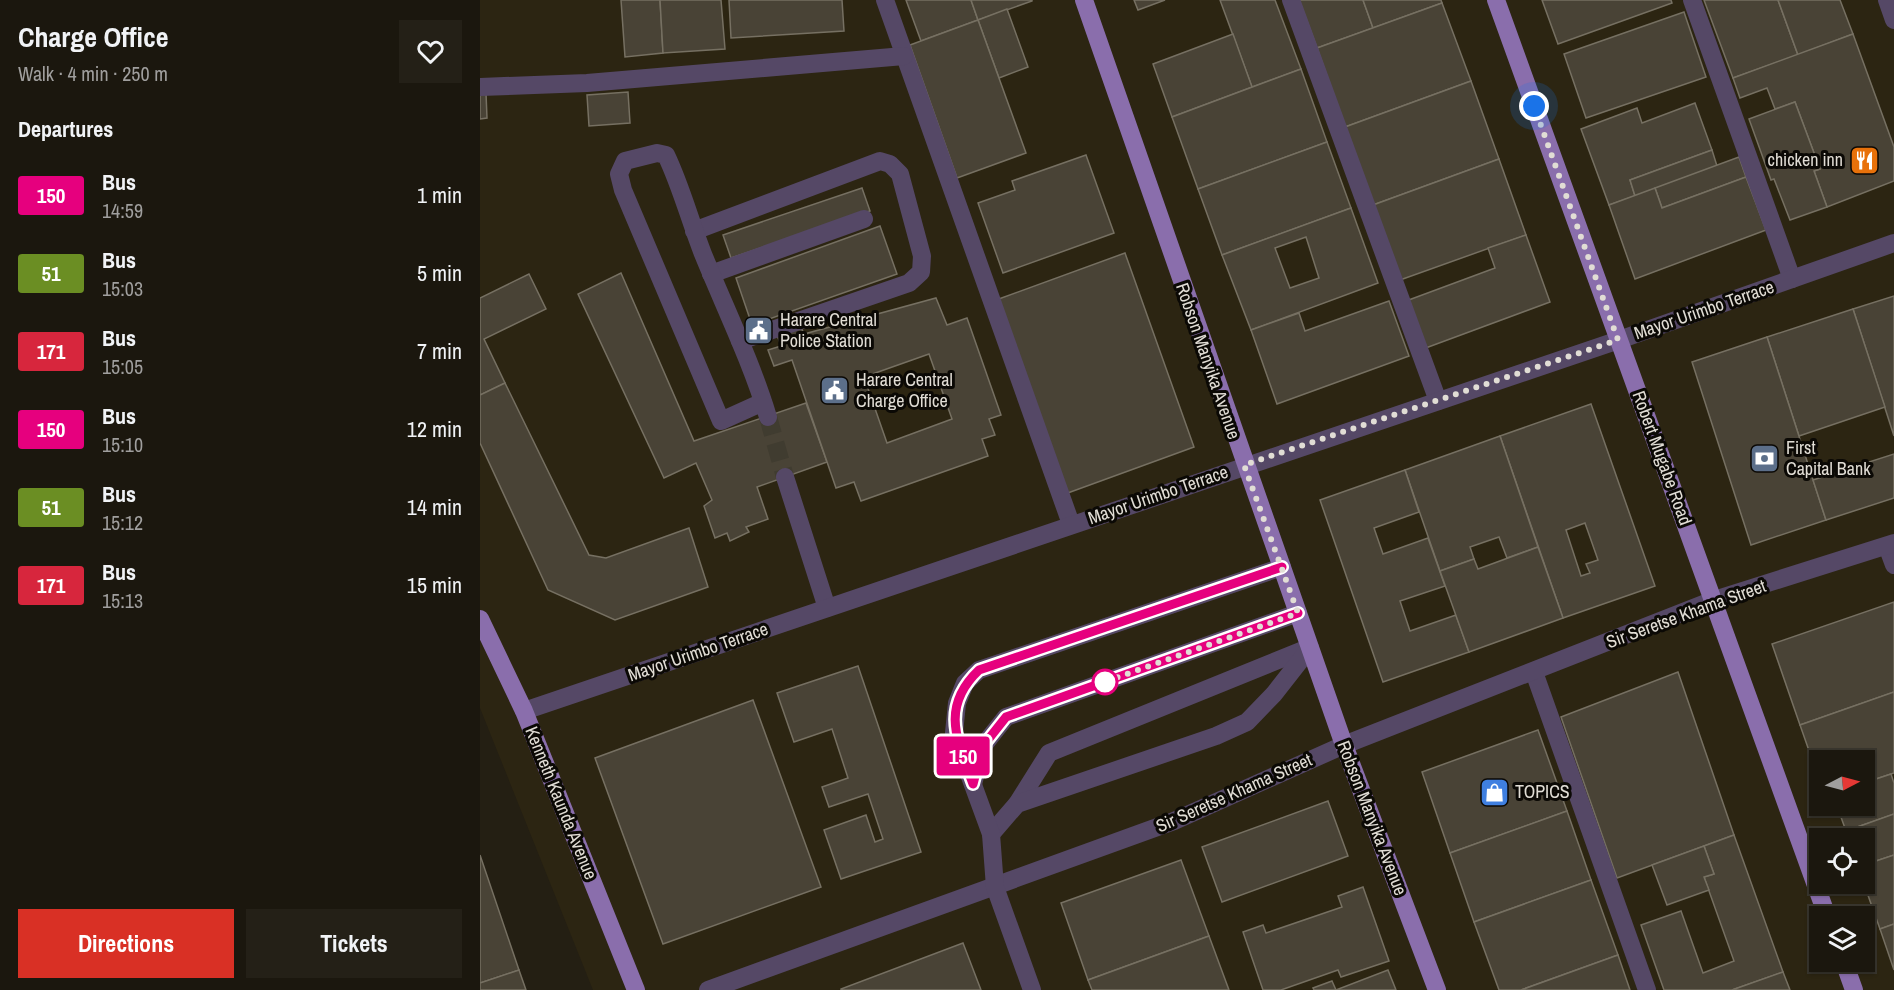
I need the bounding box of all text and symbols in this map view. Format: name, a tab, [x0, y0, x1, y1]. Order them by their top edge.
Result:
text: Charge Office	[18, 18, 169, 56]
button: heart	[399, 20, 462, 83]
text: Walk · 4 min · 250 m	[18, 60, 168, 87]
your location	[1519, 91, 1549, 121]
text: Departures	[18, 114, 113, 144]
restaurant icon: chicken inn	[1848, 144, 1880, 176]
place label: chicken inn	[1768, 147, 1843, 172]
text: Bus	[102, 167, 136, 197]
text: 1 min	[417, 180, 462, 210]
text: 150	[37, 181, 65, 210]
text: 14:59	[102, 197, 143, 224]
text: Bus	[102, 245, 136, 275]
text: 5 min	[417, 258, 462, 288]
text: 51	[41, 259, 61, 288]
street label: Mayor Urimbo Terrace	[1630, 274, 1777, 345]
text: 15:03	[102, 275, 143, 302]
street label: Robson Manyika Avenue	[1170, 279, 1247, 442]
place label: Harare Central Police Station	[780, 307, 877, 353]
public building icon: Harare Central Police Station	[743, 314, 775, 346]
text: Bus	[102, 323, 136, 353]
text: 7 min	[417, 336, 462, 366]
text: 171	[37, 337, 65, 366]
text: 15:05	[102, 353, 143, 380]
place label: Harare Central Charge Office	[856, 367, 953, 413]
public building icon: Harare Central Charge Office	[819, 374, 851, 406]
street label: Robert Mugabe Road	[1627, 387, 1698, 528]
text: Bus	[102, 401, 136, 431]
text: 12 min	[407, 414, 462, 444]
text: 150	[37, 415, 65, 444]
text: 15:10	[102, 431, 143, 458]
place label: First Capital Bank	[1786, 435, 1871, 481]
bank icon: First Capital Bank	[1749, 442, 1781, 474]
street label: Mayor Urimbo Terrace	[1084, 459, 1231, 530]
text: Bus	[102, 479, 136, 509]
text: 14 min	[407, 492, 462, 522]
text: 51	[41, 493, 61, 522]
text: 15:12	[102, 509, 143, 536]
text: Bus	[102, 557, 136, 587]
text: 15 min	[407, 570, 462, 600]
text: 171	[37, 571, 65, 600]
street label: Sir Seretse Khama Street	[1603, 573, 1769, 654]
text: 15:13	[102, 587, 143, 614]
street label: Mayor Urimbo Terrace	[624, 616, 771, 687]
unlabelled marker	[1092, 669, 1118, 695]
street label: Kenneth Kaunda Avenue	[519, 723, 604, 883]
line badge: 150	[928, 736, 998, 776]
street label: Robson Manyika Avenue	[1331, 737, 1413, 899]
text: 150	[949, 742, 977, 771]
street label: Sir Seretse Khama Street	[1152, 747, 1316, 838]
north arrow	[1809, 750, 1875, 816]
map controls	[1809, 750, 1875, 972]
shop icon: TOPICS	[1478, 776, 1510, 808]
place label: TOPICS	[1515, 779, 1570, 804]
button: locate	[1809, 828, 1875, 894]
button: layers	[1809, 906, 1875, 972]
button: Directions	[18, 909, 234, 978]
button: Tickets	[246, 909, 462, 978]

